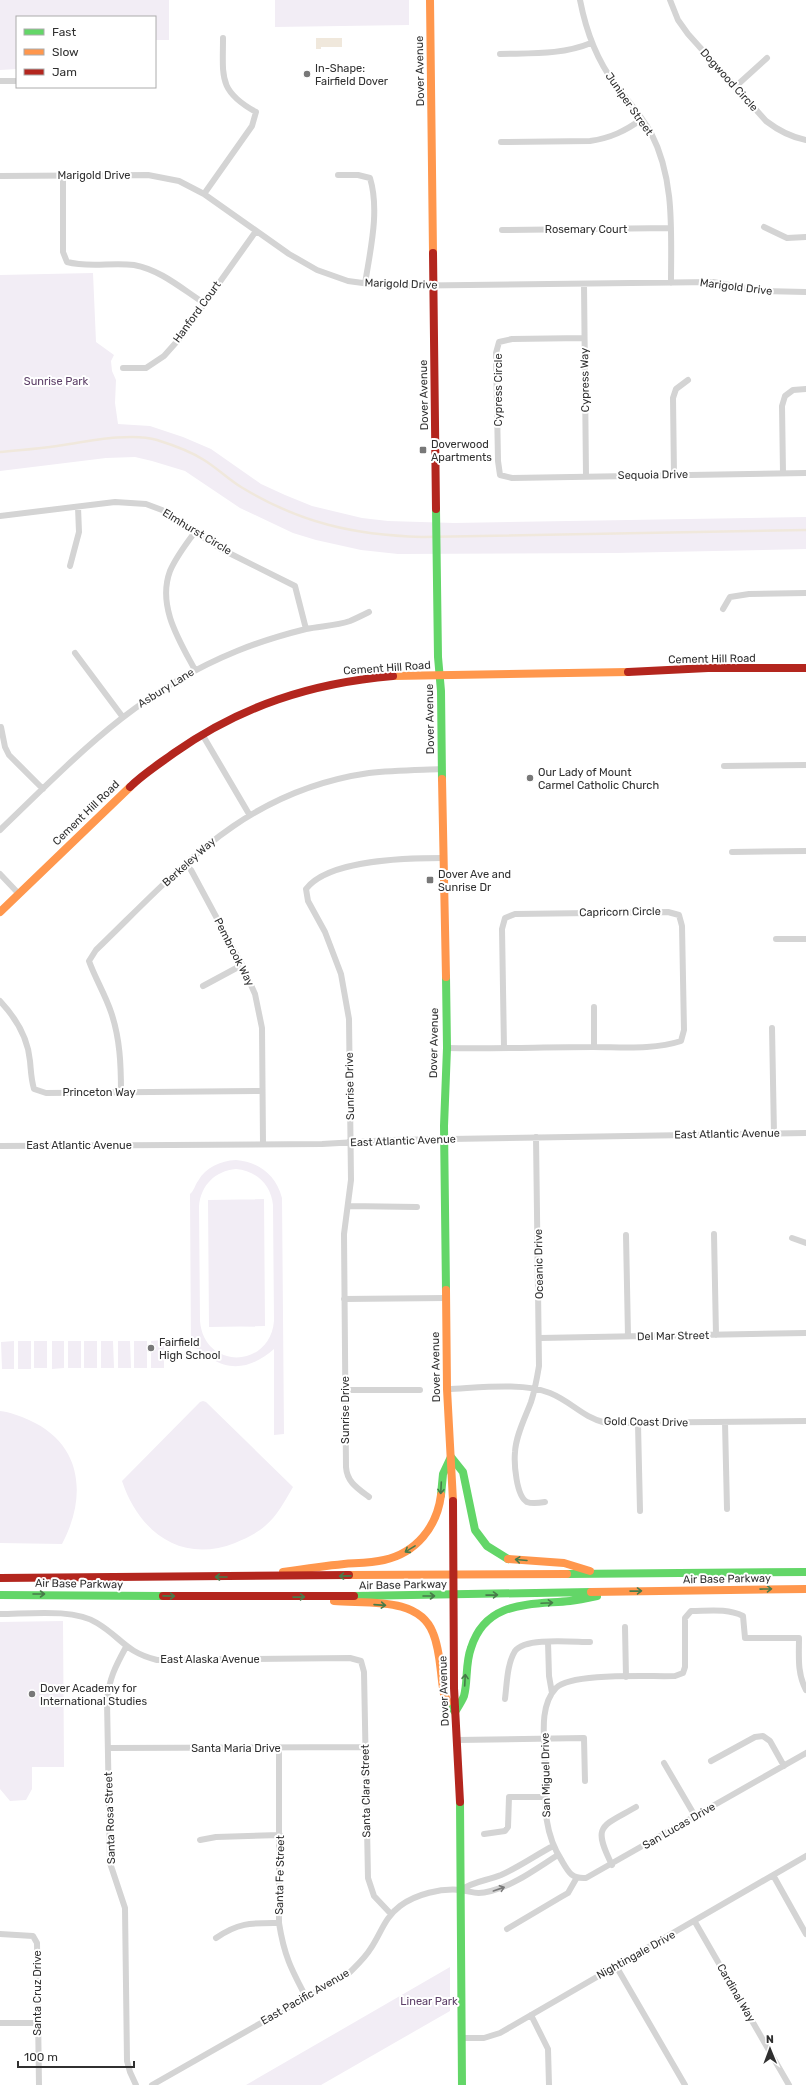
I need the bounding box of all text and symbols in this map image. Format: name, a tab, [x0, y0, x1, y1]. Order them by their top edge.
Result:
legend	[16, 16, 156, 88]
text: Fast	[52, 25, 76, 39]
street label: Dover Avenue	[413, 36, 427, 106]
text: Slow	[52, 45, 79, 59]
street label: Dogwood Circle	[697, 46, 761, 114]
place label: In-Shape: Fairfield Dover	[315, 62, 389, 88]
text: Jam	[52, 65, 77, 79]
marker: In-Shape: Fairfield Dover	[302, 69, 312, 79]
street label: Juniper Street	[602, 70, 656, 139]
street label: Marigold Drive	[58, 169, 130, 182]
street label: Rosemary Court	[545, 223, 628, 236]
street label: Marigold Drive	[364, 276, 438, 292]
street label: Marigold Drive	[699, 276, 773, 298]
street label: Hanford Court	[170, 278, 224, 345]
street label: Cypress Way	[578, 348, 592, 412]
street label: Cypress Circle	[492, 353, 505, 427]
street label: Dover Avenue	[417, 360, 431, 430]
park label: Sunrise Park	[24, 375, 88, 388]
place label: Doverwood Apartments	[431, 438, 492, 464]
marker: Doverwood Apartments	[418, 445, 428, 455]
street label: Sequoia Drive	[618, 468, 688, 482]
street label: Elmhurst Circle	[160, 506, 234, 558]
street label: Cement Hill Road	[668, 652, 756, 666]
street label: Cement Hill Road	[343, 658, 431, 678]
street label: Asbury Lane	[135, 666, 197, 710]
street label: Dover Avenue	[423, 684, 437, 754]
place label: Our Lady of Mount Carmel Catholic Church	[538, 766, 659, 792]
marker: Our Lady of Mount Carmel Catholic Church	[525, 773, 535, 783]
street label: Cement Hill Road	[50, 778, 122, 848]
street label: Berkeley Way	[160, 835, 218, 889]
place label: Dover Ave and Sunrise Dr	[438, 868, 511, 894]
marker: Dover Ave and Sunrise Dr	[425, 875, 435, 885]
street label: Capricorn Circle	[579, 905, 661, 919]
street label: Pembrook Way	[211, 916, 257, 988]
street label: Dover Avenue	[427, 1008, 441, 1078]
street label: Sunrise Drive	[343, 1052, 357, 1120]
street label: Princeton Way	[62, 1086, 136, 1099]
street label: East Atlantic Avenue	[674, 1127, 780, 1141]
street label: East Atlantic Avenue	[350, 1133, 456, 1149]
street label: East Atlantic Avenue	[26, 1139, 132, 1152]
street label: Oceanic Drive	[532, 1229, 546, 1299]
street label: Del Mar Street	[637, 1329, 710, 1343]
street label: Dover Avenue	[429, 1332, 443, 1402]
place label: Fairfield High School	[159, 1336, 220, 1362]
marker: Fairfield High School	[146, 1343, 156, 1353]
street label: Sunrise Drive	[339, 1376, 352, 1444]
street label: Gold Coast Drive	[604, 1415, 688, 1429]
one-way arrow	[438, 1481, 445, 1494]
one-way arrow	[404, 1546, 416, 1554]
one-way arrow	[515, 1557, 528, 1564]
one-way arrow	[339, 1572, 352, 1580]
street label: Air Base Parkway	[683, 1572, 771, 1586]
one-way arrow	[215, 1573, 228, 1581]
street label: Air Base Parkway	[35, 1577, 123, 1591]
street label: Air Base Parkway	[359, 1578, 447, 1592]
one-way arrow	[759, 1585, 772, 1593]
one-way arrow	[629, 1587, 642, 1595]
one-way arrow	[32, 1590, 45, 1598]
one-way arrow	[485, 1591, 498, 1599]
one-way arrow	[162, 1592, 175, 1600]
one-way arrow	[422, 1592, 435, 1600]
one-way arrow	[292, 1593, 305, 1601]
one-way arrow	[540, 1599, 553, 1606]
one-way arrow	[373, 1602, 386, 1609]
street label: East Alaska Avenue	[160, 1653, 260, 1666]
street label: Dover Avenue	[436, 1655, 452, 1727]
one-way arrow	[461, 1674, 468, 1687]
place label: Dover Academy for International Studies	[40, 1682, 147, 1708]
marker: Dover Academy for International Studies	[27, 1689, 37, 1699]
street label: San Miguel Drive	[539, 1732, 553, 1818]
street label: Santa Maria Drive	[191, 1742, 281, 1755]
street label: Santa Clara Street	[359, 1744, 373, 1838]
street label: Santa Rosa Street	[102, 1771, 118, 1864]
street label: San Lucas Drive	[640, 1800, 718, 1852]
street label: Santa Fe Street	[273, 1834, 287, 1915]
one-way arrow	[492, 1884, 504, 1892]
street label: Nightingale Drive	[594, 1928, 678, 1982]
street label: Santa Cruz Drive	[31, 1950, 44, 2036]
street label: Cardinal Way	[714, 1962, 758, 2024]
street label: East Pacific Avenue	[258, 1966, 352, 2028]
park label: Linear Park	[400, 1995, 458, 2008]
north arrow	[750, 2029, 790, 2069]
text: N	[766, 2033, 774, 2046]
scale bar	[18, 2043, 134, 2069]
text: 100 m	[24, 2050, 58, 2064]

